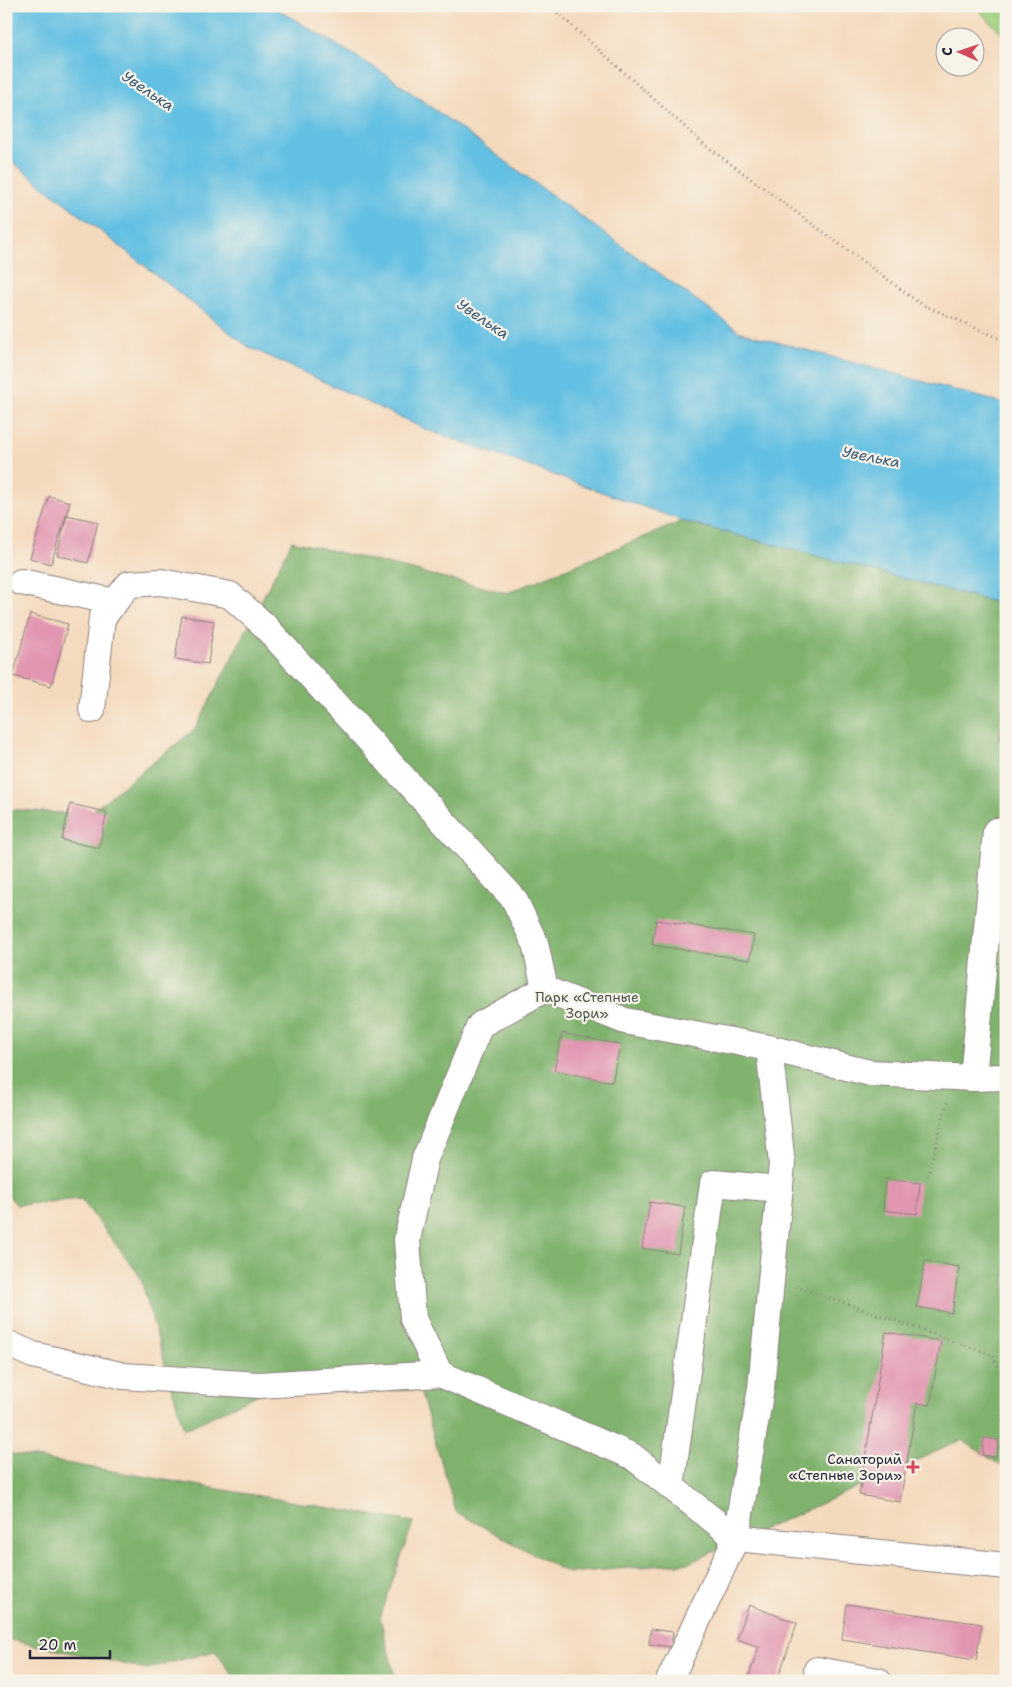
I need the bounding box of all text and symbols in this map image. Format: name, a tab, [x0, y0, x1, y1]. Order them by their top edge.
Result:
north arrow	[934, 28, 984, 78]
text: С	[938, 47, 956, 56]
water label: Увелька	[118, 66, 178, 116]
water label: Увелька	[453, 294, 513, 344]
water label: Увелька	[840, 442, 902, 472]
park label: Парк «Степные Зори»	[535, 988, 639, 1022]
place label: Санаторий «Степные Зори»	[789, 1450, 902, 1484]
marker: Санаторий «Степные Зори»	[906, 1460, 920, 1474]
scale bar	[30, 1627, 110, 1659]
text: 20 m	[38, 1635, 77, 1655]

